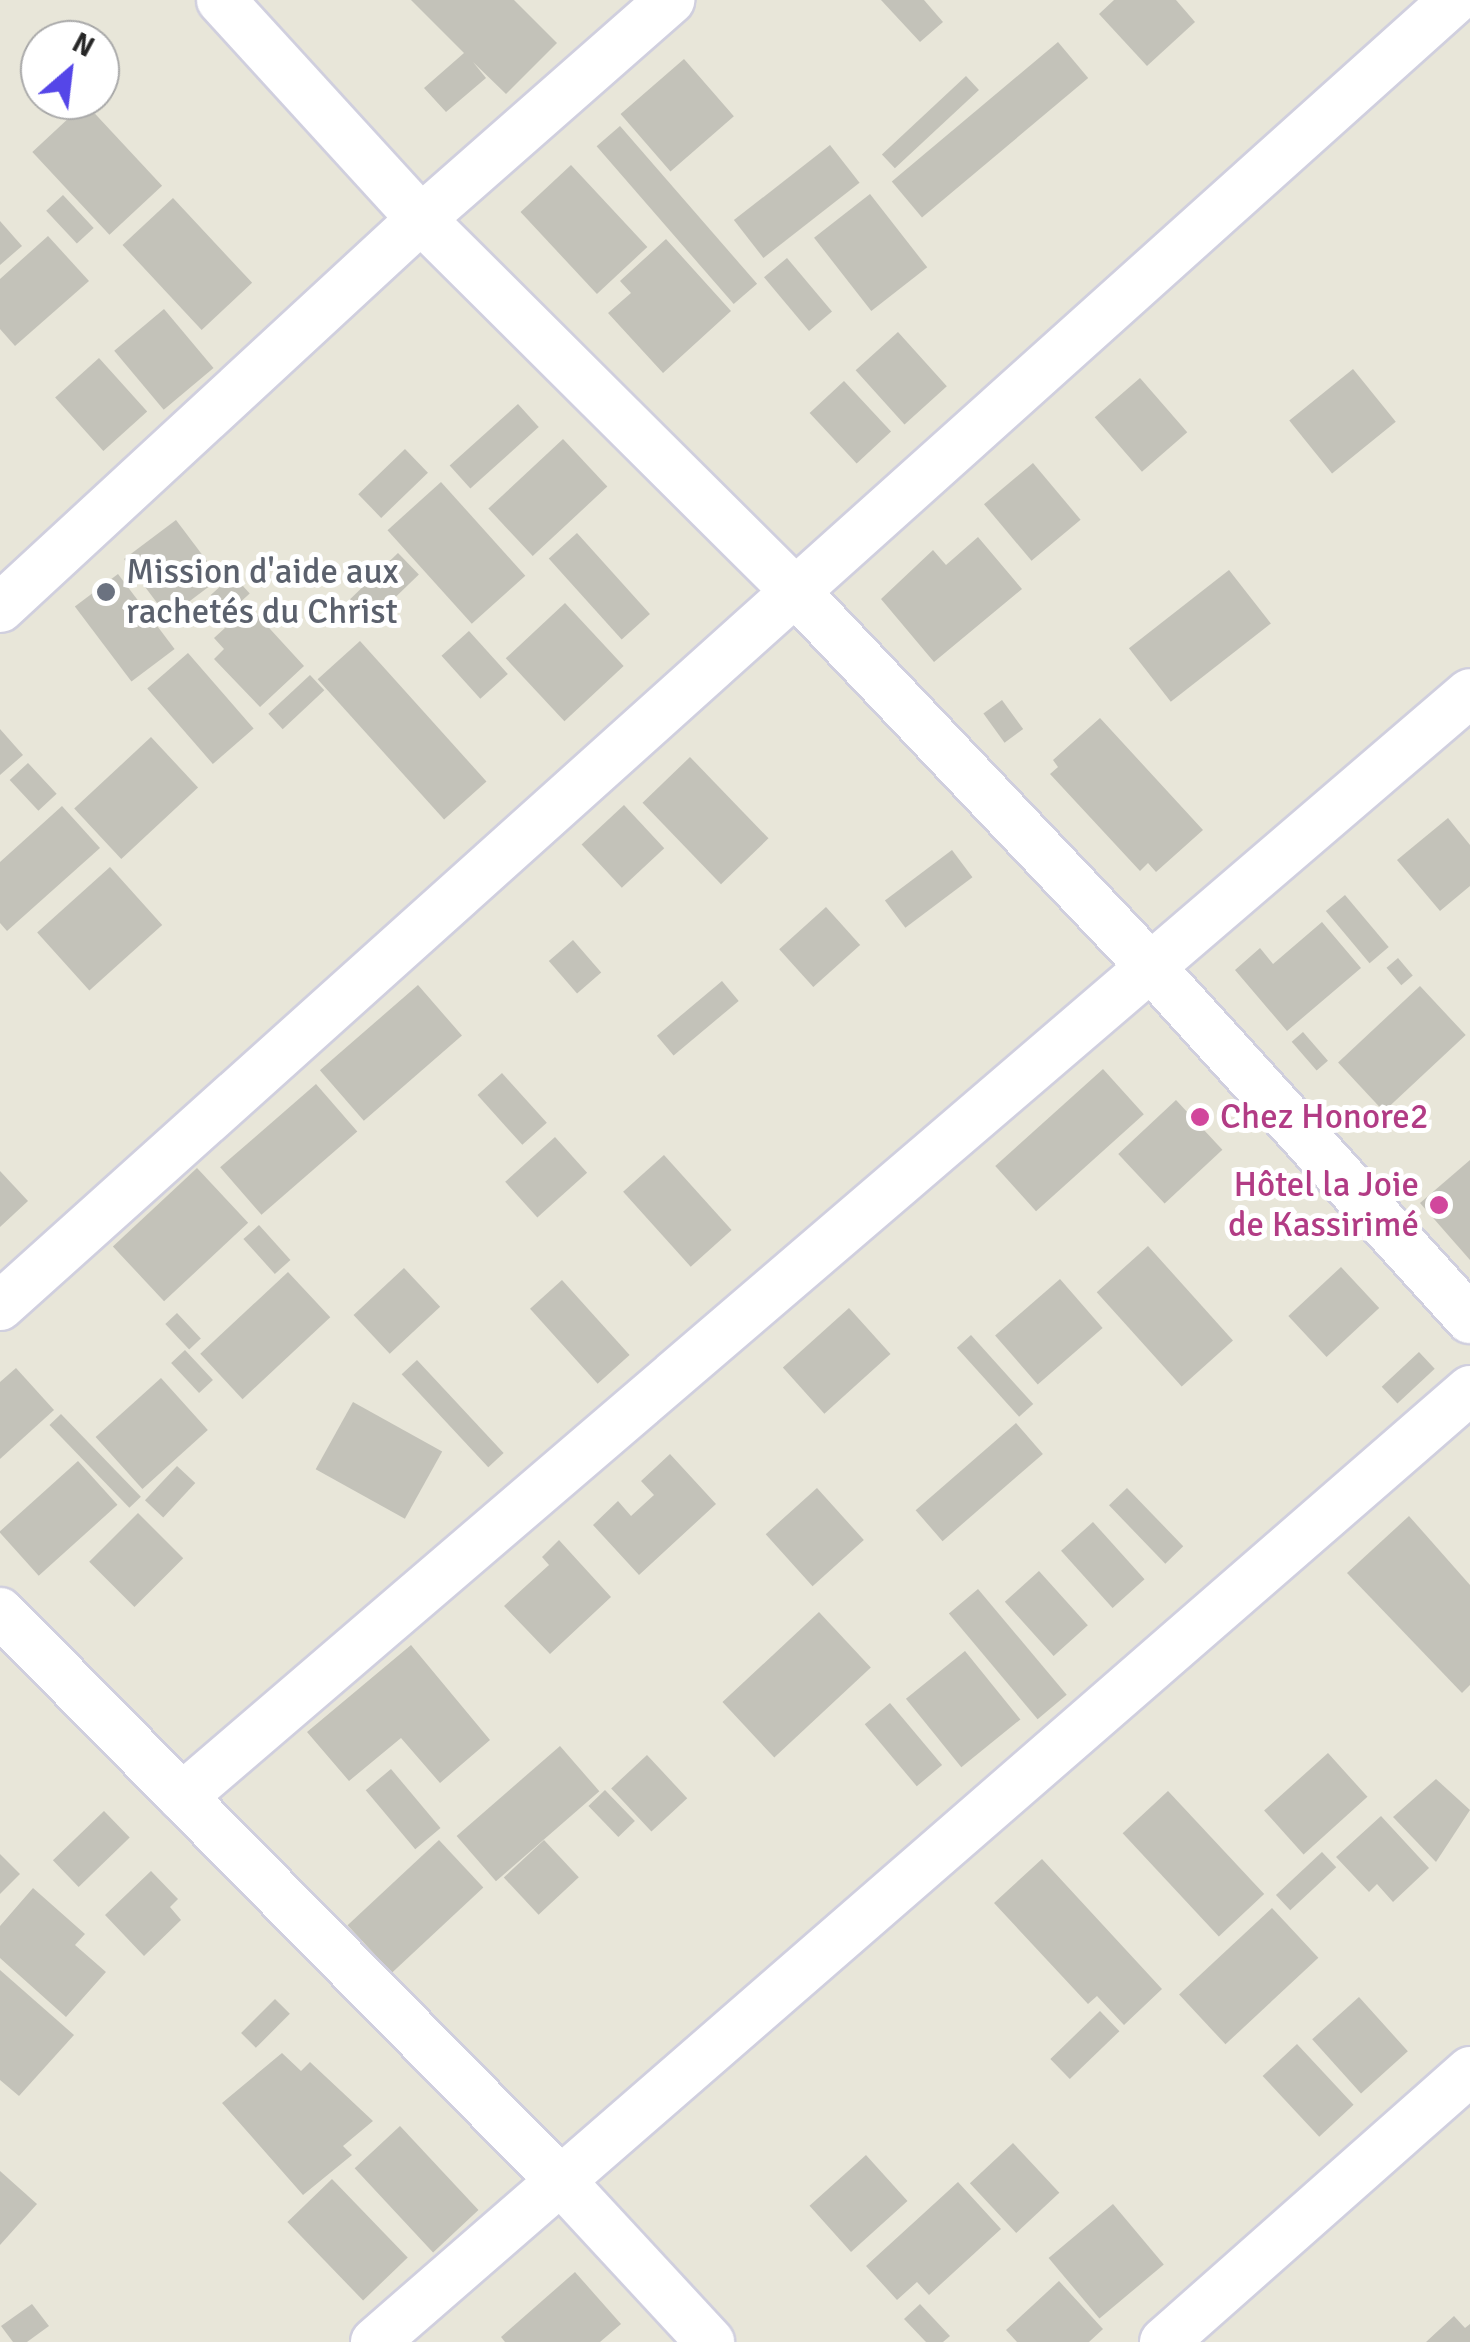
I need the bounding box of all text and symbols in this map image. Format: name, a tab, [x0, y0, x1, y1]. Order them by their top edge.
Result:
north arrow	[20, 20, 120, 120]
text: N	[67, 26, 100, 65]
place label: Mission d'aide aux rachetés du Christ	[126, 551, 399, 633]
marker: Mission d'aide aux rachetés du Christ	[95, 581, 117, 603]
place label: Chez Honore2	[1220, 1096, 1429, 1138]
marker: Chez Honore2	[1189, 1106, 1211, 1128]
place label: Hôtel la Joie de Kassirimé	[1228, 1164, 1419, 1246]
marker: Hôtel la Joie de Kassirimé	[1428, 1194, 1450, 1216]

